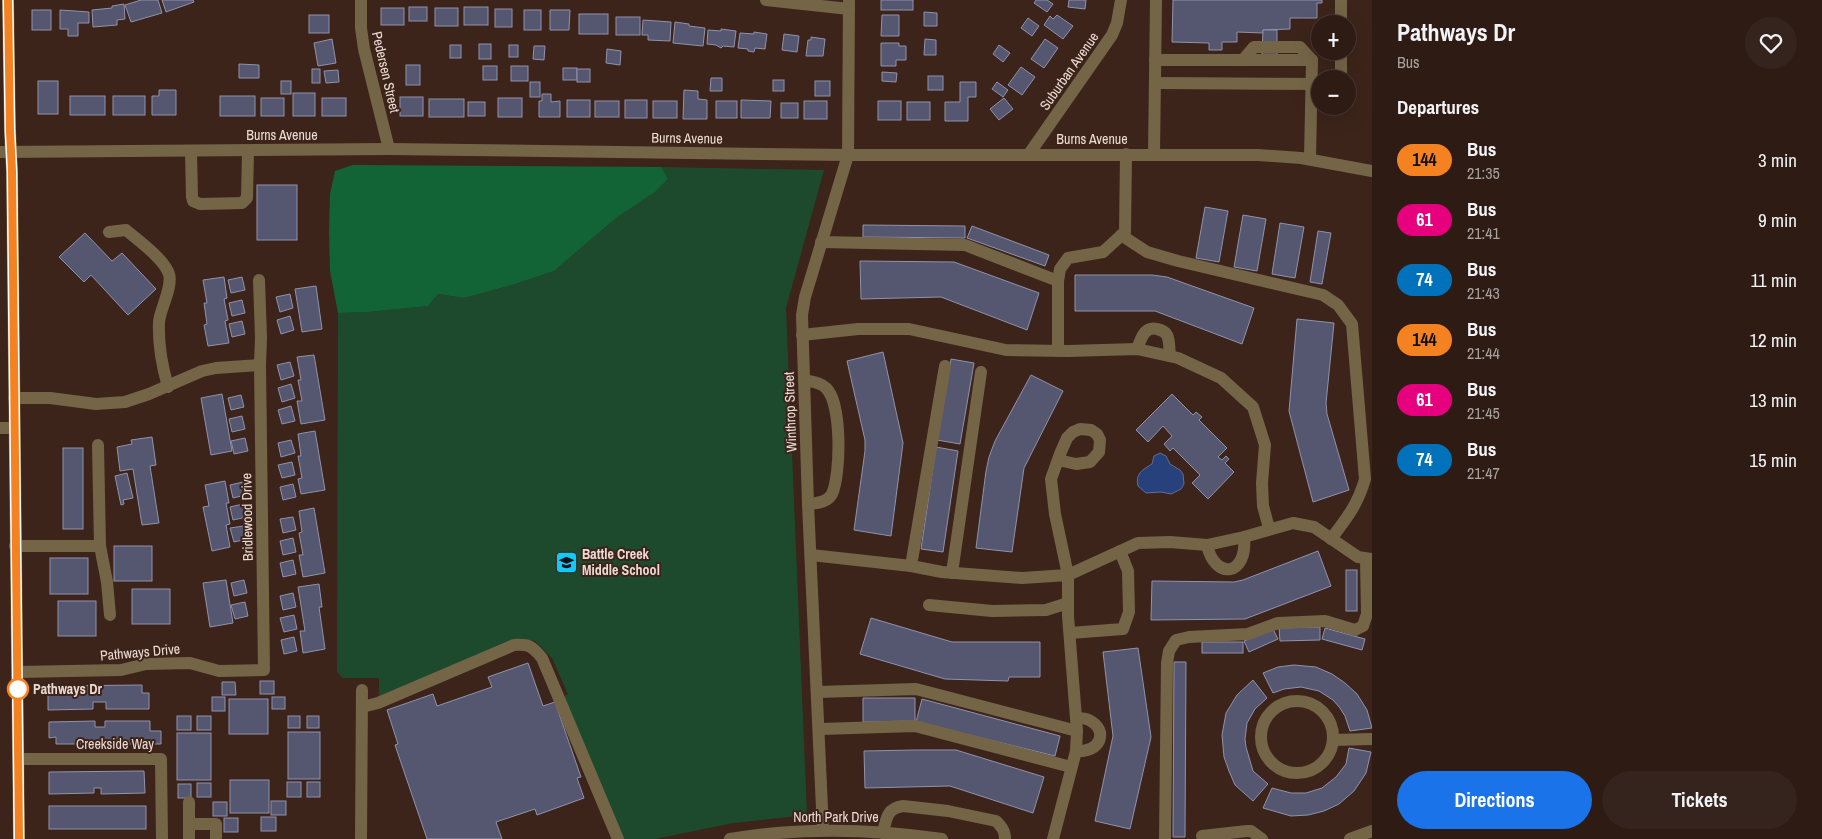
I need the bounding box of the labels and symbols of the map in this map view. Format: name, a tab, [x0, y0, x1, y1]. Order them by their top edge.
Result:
street label: Suburban Avenue	[1036, 29, 1102, 113]
street label: Pedersen Street	[368, 30, 404, 114]
street label: Burns Avenue	[246, 126, 318, 144]
street label: Burns Avenue	[651, 128, 723, 148]
street label: Burns Avenue	[1056, 130, 1128, 148]
street label: Winthrop Street	[780, 372, 800, 452]
street label: Bridlewood Drive	[237, 473, 257, 561]
place label: Battle Creek Middle School	[582, 545, 660, 579]
school or university icon: Battle Creek Middle School	[554, 550, 578, 574]
street label: Pathways Drive	[99, 640, 181, 664]
marker: Pathways Dr	[7, 678, 29, 700]
place label: Pathways Dr	[33, 680, 102, 698]
street label: Creekside Way	[76, 735, 154, 753]
street label: North Park Drive	[793, 808, 879, 826]

